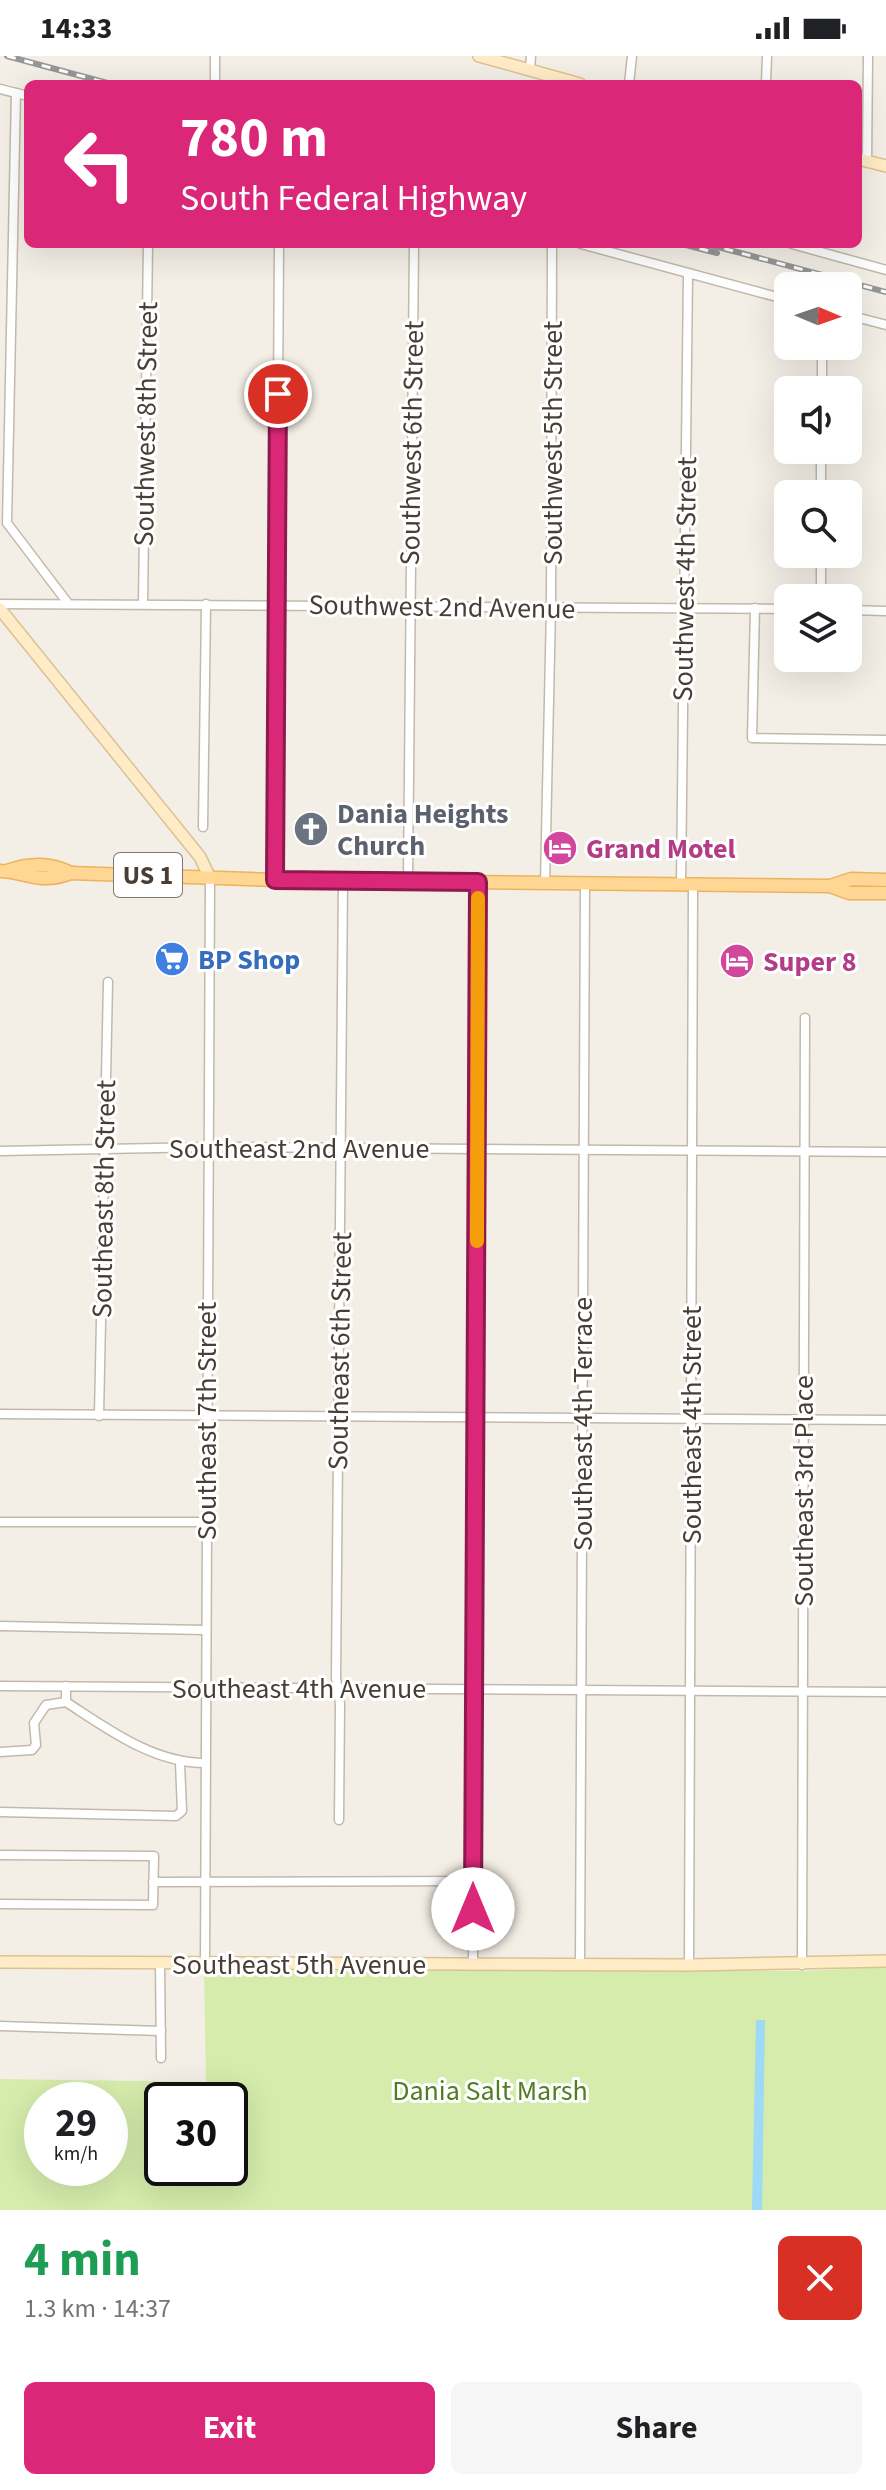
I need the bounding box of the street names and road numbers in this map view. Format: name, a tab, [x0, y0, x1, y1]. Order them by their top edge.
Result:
street label: Southwest 8th Street	[124, 301, 168, 547]
street label: Southwest 6th Street	[390, 320, 434, 566]
street label: Southwest 5th Street	[533, 320, 573, 565]
street label: Southwest 4th Street	[663, 456, 707, 702]
street label: Southwest 2nd Avenue	[308, 585, 576, 629]
road number: US 1	[114, 853, 182, 897]
street label: Southeast 8th Street	[82, 1079, 126, 1318]
street label: Southeast 2nd Avenue	[169, 1129, 429, 1169]
street label: Southeast 6th Street	[318, 1231, 362, 1470]
street label: Southeast 4th Terrace	[563, 1297, 603, 1551]
street label: Southeast 7th Street	[187, 1301, 227, 1540]
street label: Southeast 4th Street	[672, 1305, 712, 1544]
street label: Southeast 3rd Place	[784, 1375, 824, 1607]
street label: Southeast 4th Avenue	[172, 1669, 426, 1709]
street label: Southeast 5th Avenue	[172, 1945, 426, 1985]

